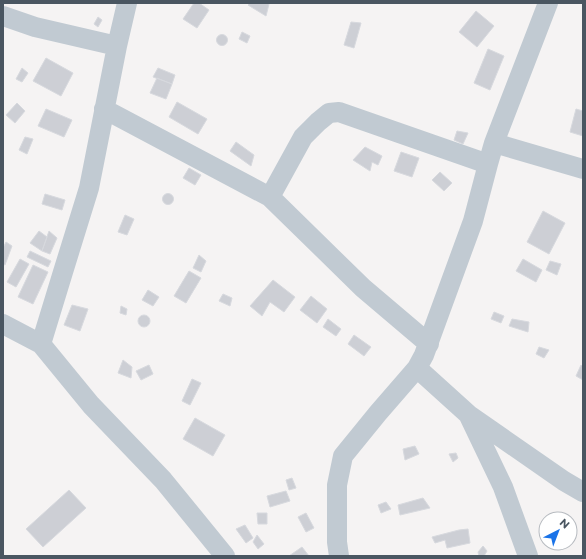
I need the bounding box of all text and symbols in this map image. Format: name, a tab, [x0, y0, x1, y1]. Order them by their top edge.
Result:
north arrow	[538, 511, 578, 551]
text: N	[557, 515, 573, 532]

